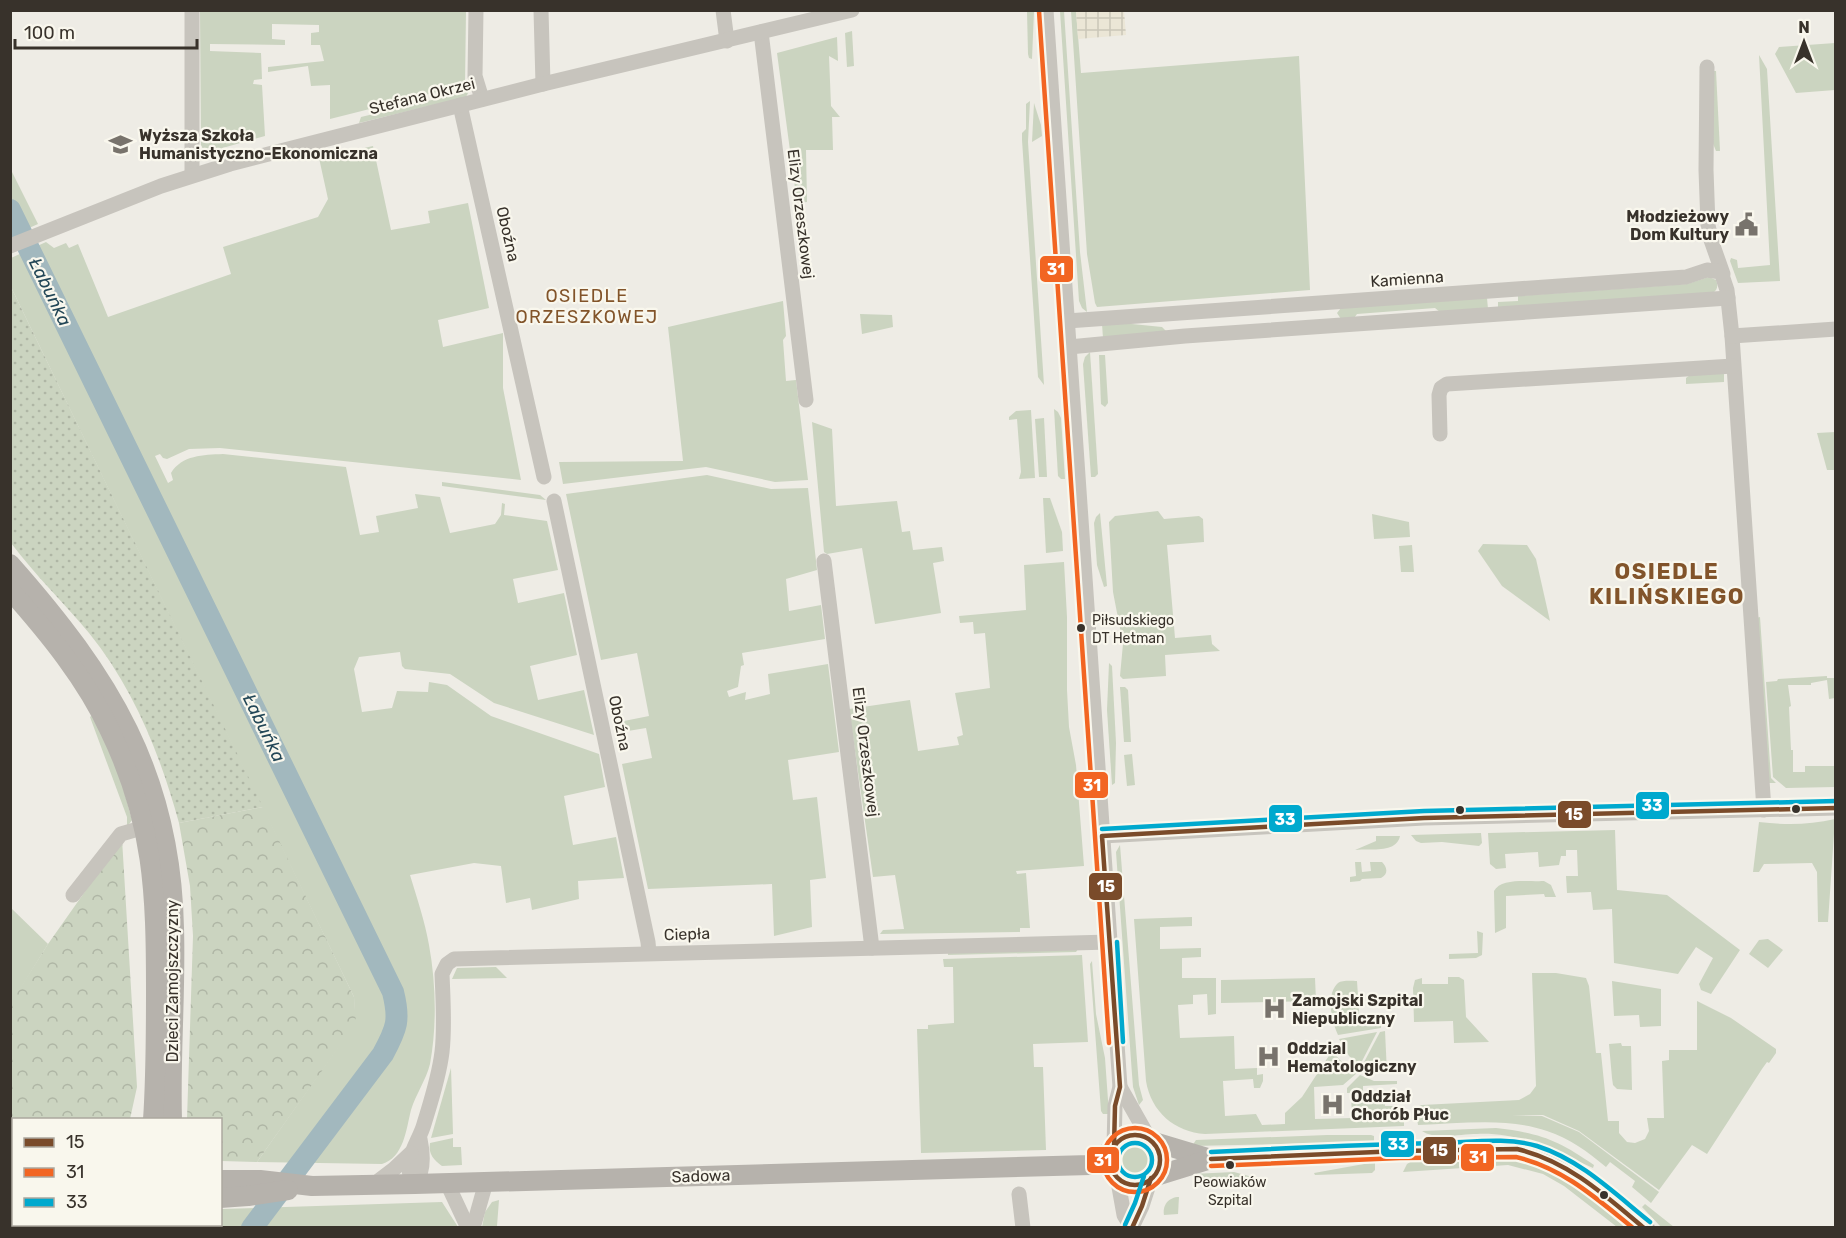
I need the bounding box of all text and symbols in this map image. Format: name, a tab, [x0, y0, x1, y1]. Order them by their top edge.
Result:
scale bar	[15, 12, 196, 50]
north arrow	[1774, 12, 1834, 72]
text: N	[1798, 18, 1810, 37]
text: 100 m	[24, 22, 75, 44]
street label: Stefana Okrzei	[367, 74, 477, 118]
place label: Wyższa Szkoła Humanistyczno-Ekonomiczna	[139, 126, 378, 163]
school or university icon: Wyższa Szkoła Humanistyczno-Ekonomiczna	[108, 131, 134, 157]
street label: Elizy Orzeszkowej	[784, 148, 818, 280]
street label: Oboźna	[492, 205, 524, 263]
place label: Młodzieżowy Dom Kultury	[1626, 207, 1729, 244]
public building icon: Młodzieżowy Dom Kultury	[1734, 212, 1760, 238]
water label: Łabuńka	[24, 254, 76, 330]
line badge: 31	[1039, 255, 1074, 283]
text: 31	[1047, 260, 1065, 279]
street label: Kamienna	[1370, 267, 1444, 291]
district label: OSIEDLE ORZESZKOWEJ	[515, 285, 659, 328]
district label: OSIEDLE KILIŃSKIEGO	[1589, 558, 1745, 610]
place label: Piłsudskiego DT Hetman	[1092, 612, 1174, 647]
marker: Piłsudskiego DT Hetman	[1075, 622, 1087, 634]
street label: Elizy Orzeszkowej	[849, 686, 883, 818]
water label: Łabuńka	[238, 690, 290, 766]
street label: Oboźna	[605, 694, 635, 752]
line badge: 31	[1074, 771, 1109, 799]
text: 31	[1083, 776, 1101, 795]
line badge: 33	[1635, 791, 1670, 820]
text: 33	[1641, 796, 1663, 815]
line badge: 15	[1557, 800, 1592, 829]
unlabelled marker	[1790, 803, 1802, 815]
line badge: 33	[1268, 804, 1303, 833]
unlabelled marker	[1454, 804, 1466, 816]
text: 15	[1565, 805, 1583, 824]
text: 33	[1274, 810, 1296, 829]
line badge: 15	[1088, 872, 1123, 901]
text: 15	[1097, 877, 1115, 896]
street label: Dzieci Zamojszczyzny	[163, 899, 182, 1062]
street label: Ciepła	[664, 924, 710, 944]
place label: Zamojski Szpital Niepubliczny	[1292, 991, 1423, 1028]
hospital icon: Zamojski Szpital Niepubliczny	[1261, 996, 1287, 1022]
place label: Oddzial Hematologiczny	[1287, 1039, 1417, 1076]
hospital icon: Oddzial Hematologiczny	[1256, 1044, 1282, 1070]
place label: Oddział Chorób Płuc	[1351, 1087, 1449, 1124]
hospital icon: Oddział Chorób Płuc	[1320, 1092, 1346, 1118]
legend	[12, 1118, 222, 1226]
line badge: 33	[1380, 1130, 1415, 1158]
text: 15	[66, 1131, 84, 1153]
text: 33	[1387, 1135, 1409, 1154]
line badge: 15	[1422, 1136, 1457, 1165]
text: 15	[1430, 1141, 1448, 1160]
line badge: 31	[1460, 1143, 1495, 1172]
line badge: 31	[1086, 1146, 1120, 1174]
text: 31	[1469, 1148, 1487, 1167]
text: 31	[1094, 1151, 1112, 1170]
marker: Peowiaków Szpital	[1224, 1159, 1236, 1171]
text: 31	[66, 1161, 84, 1183]
street label: Sadowa	[671, 1165, 731, 1187]
place label: Peowiaków Szpital	[1194, 1174, 1266, 1209]
unlabelled marker	[1598, 1189, 1610, 1201]
text: 33	[66, 1191, 88, 1213]

